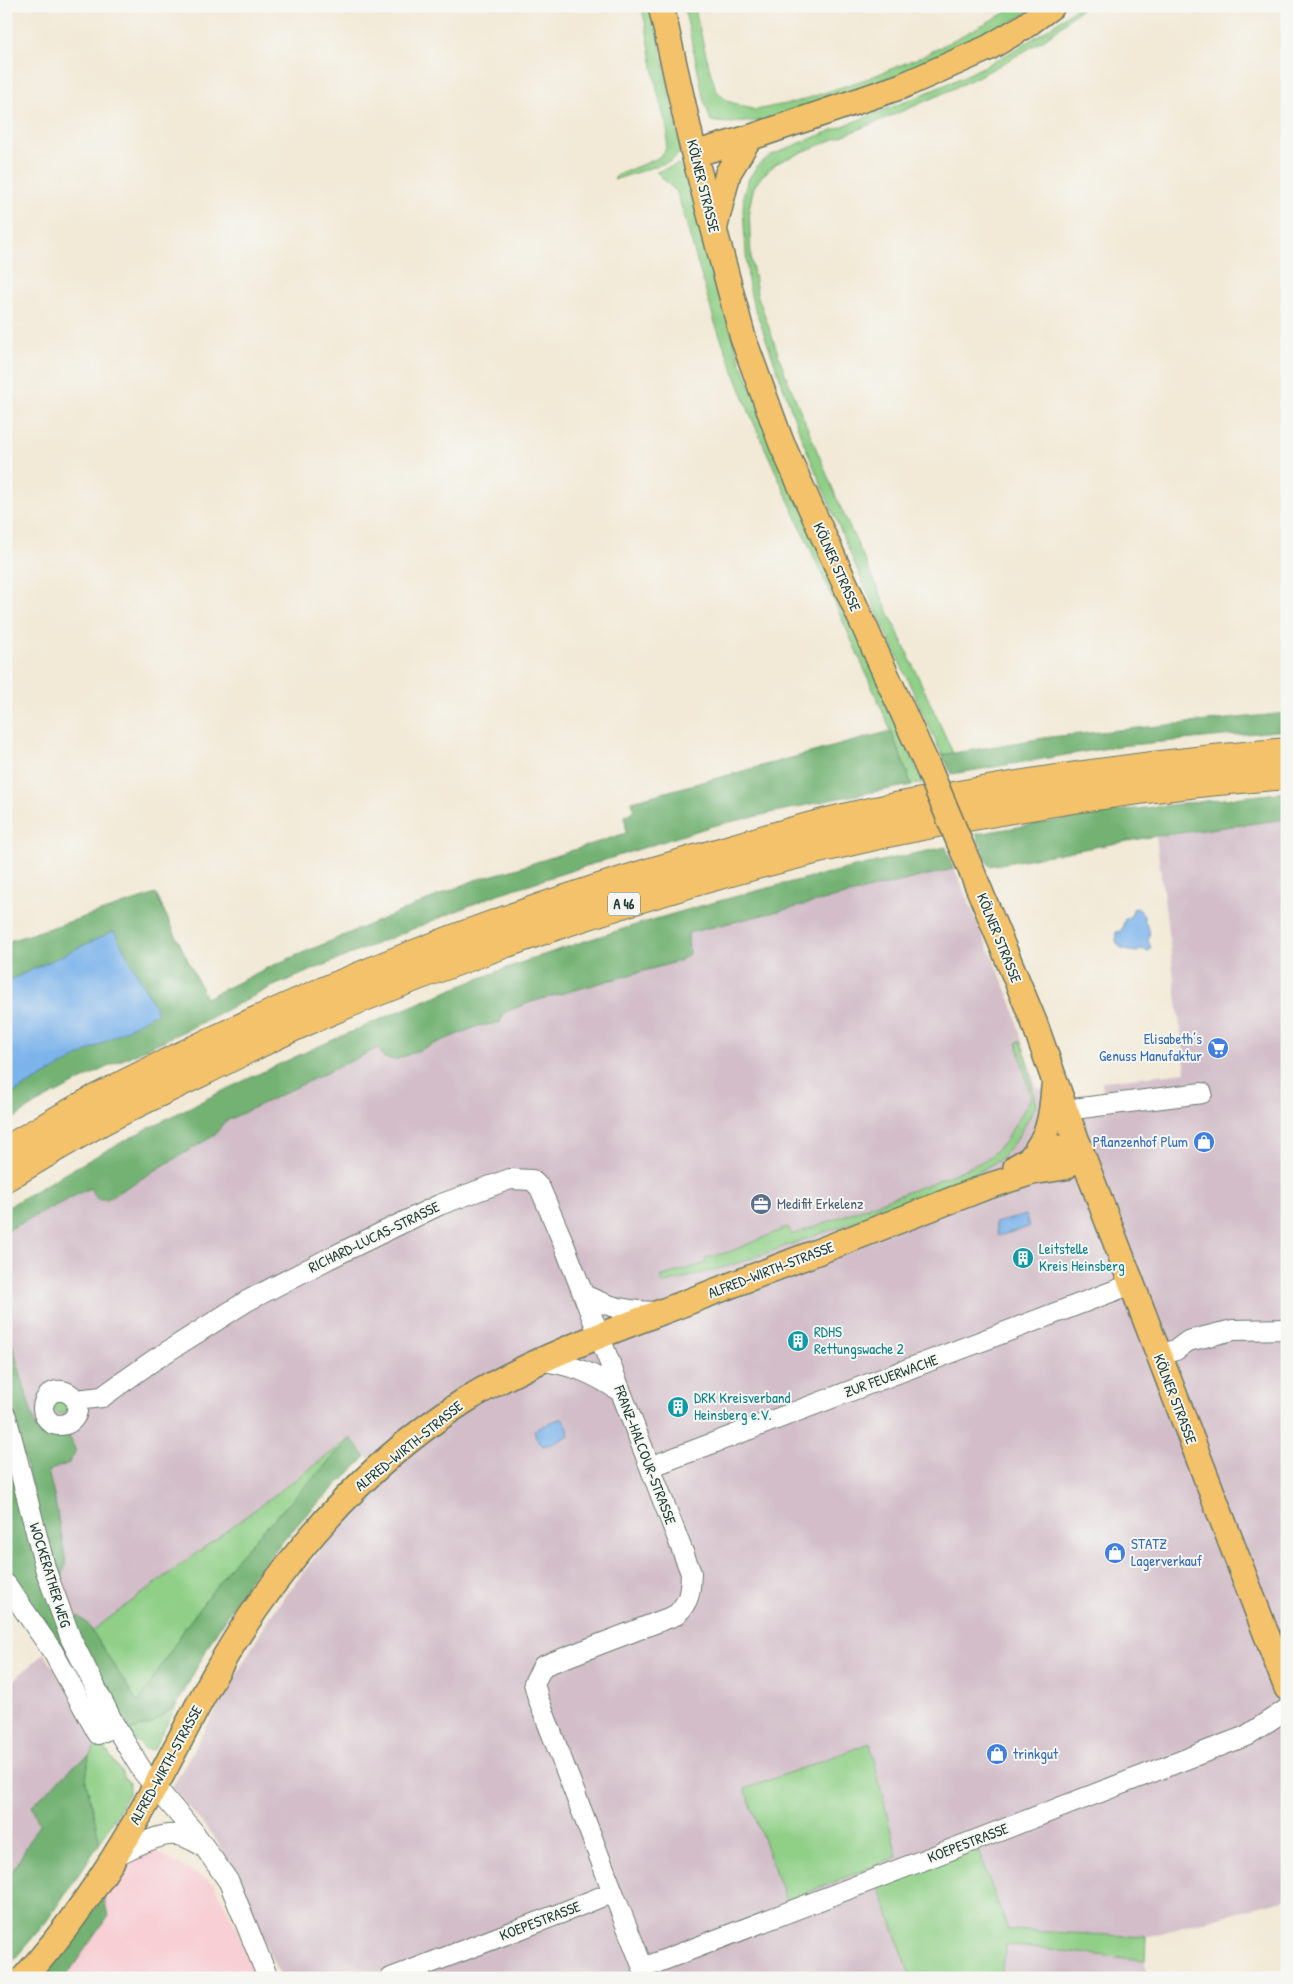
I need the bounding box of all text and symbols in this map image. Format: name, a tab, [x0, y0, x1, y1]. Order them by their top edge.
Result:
street label: KÖLNER STRASSE	[682, 137, 725, 235]
street label: KÖLNER STRASSE	[809, 519, 867, 615]
street label: KÖLNER STRASSE	[972, 890, 1027, 986]
road number: A 46	[608, 892, 640, 916]
place label: Elisabeth’s Genuss Manufaktur	[1099, 1028, 1202, 1066]
supermarket icon: Elisabeth’s Genuss Manufaktur	[1206, 1036, 1230, 1060]
shop icon: Pflanzenhof Plum	[1192, 1130, 1216, 1154]
place label: Pflanzenhof Plum	[1093, 1131, 1188, 1152]
office icon: Medifit Erkelenz	[749, 1192, 773, 1216]
place label: Medifit Erkelenz	[777, 1193, 864, 1214]
street label: RICHARD-LUCAS-STRASSE	[305, 1195, 443, 1277]
street label: ALFRED-WIRTH-STRASSE	[705, 1236, 837, 1303]
place label: Leitstelle Kreis Heinsberg	[1039, 1238, 1125, 1276]
building icon: Leitstelle Kreis Heinsberg	[1011, 1246, 1035, 1270]
place label: RDHS Rettungswache 2	[814, 1321, 904, 1359]
building icon: RDHS Rettungswache 2	[786, 1329, 810, 1353]
street label: ZUR FEUERWACHE	[841, 1349, 941, 1402]
street label: KÖLNER STRASSE	[1149, 1351, 1202, 1447]
street label: FRANZ-HALCOUR-STRASSE	[609, 1381, 682, 1528]
place label: DRK Kreisverband Heinsberg e.V.	[694, 1387, 791, 1425]
street label: ALFRED-WIRTH-STRASSE	[350, 1395, 467, 1496]
building icon: DRK Kreisverband Heinsberg e.V.	[666, 1395, 690, 1419]
street label: WOCKERATHER WEG	[25, 1520, 77, 1631]
place label: STATZ Lagerverkauf	[1131, 1533, 1203, 1571]
shop icon: STATZ Lagerverkauf	[1103, 1541, 1127, 1565]
street label: ALFRED-WIRTH-STRASSE	[124, 1701, 207, 1828]
shop icon: trinkgut	[985, 1742, 1009, 1766]
place label: trinkgut	[1013, 1743, 1059, 1764]
street label: KOEPESTRASSE	[924, 1817, 1012, 1868]
street label: KOEPESTRASSE	[496, 1895, 584, 1946]

